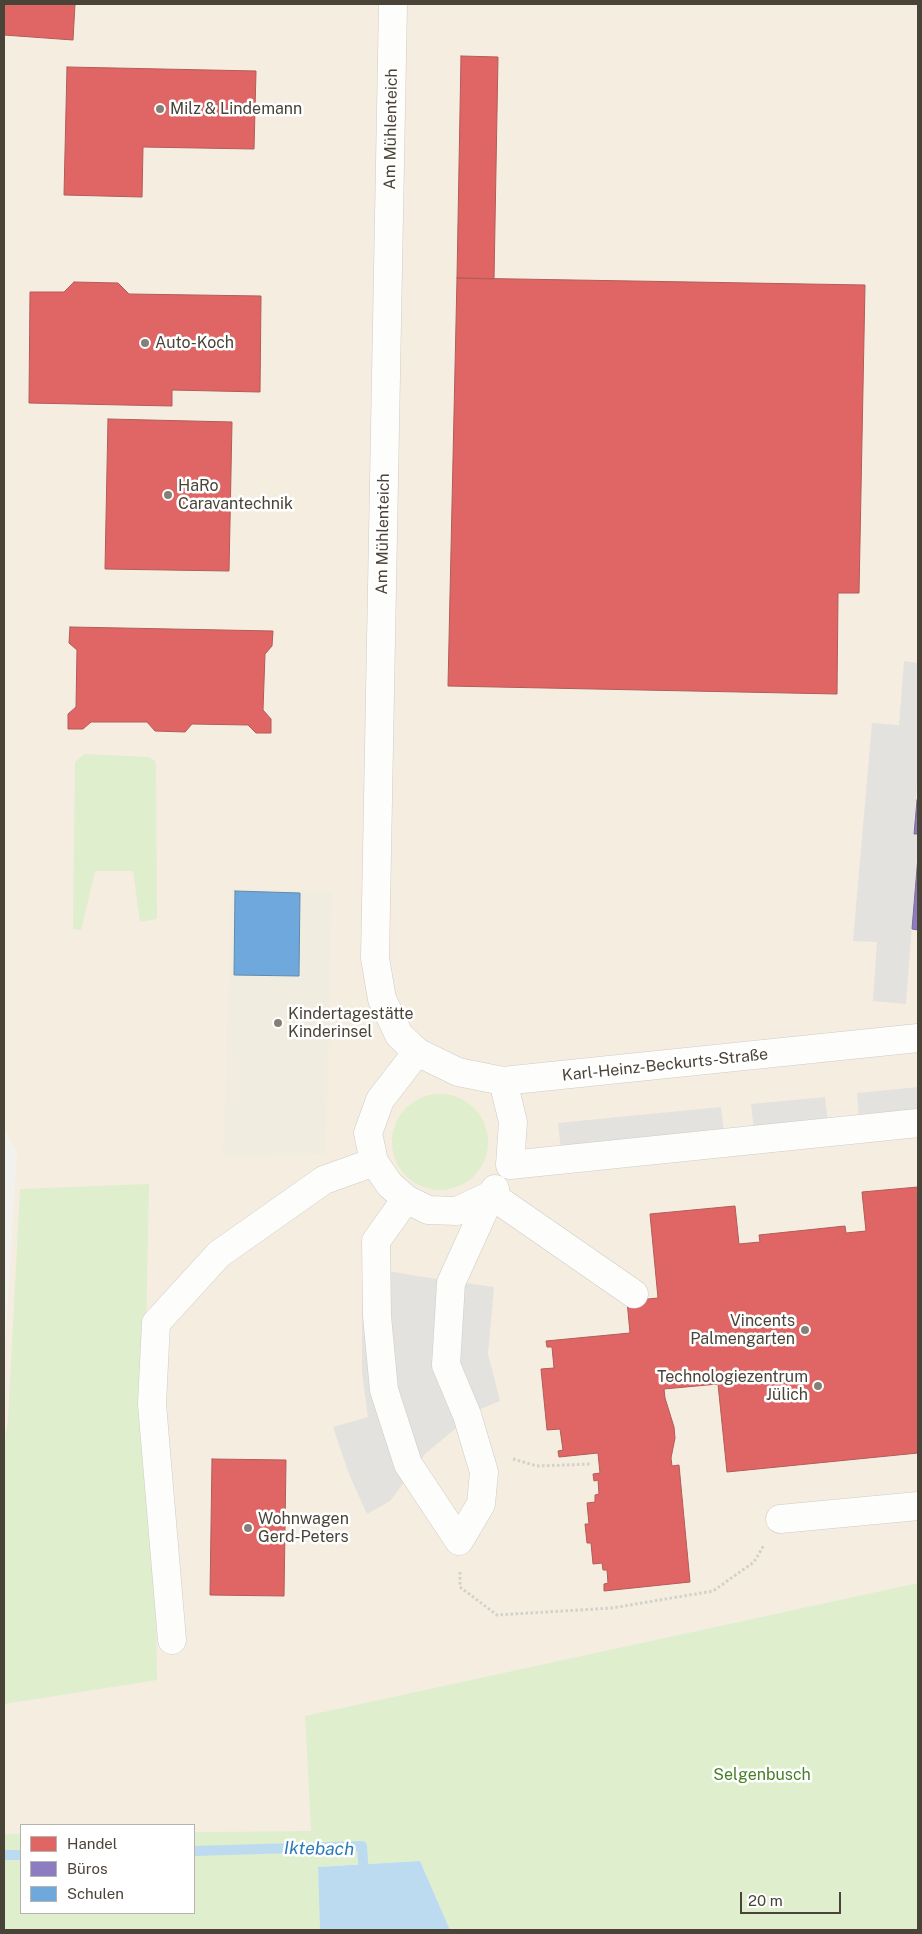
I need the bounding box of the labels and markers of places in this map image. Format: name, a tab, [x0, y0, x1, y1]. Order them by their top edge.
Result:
place label: Milz & Lindemann	[170, 99, 302, 119]
marker: Milz & Lindemann	[154, 103, 166, 115]
place label: Auto-Koch	[155, 333, 234, 353]
marker: Auto-Koch	[139, 337, 151, 349]
place label: HaRo Caravantechnik	[178, 476, 293, 514]
marker: HaRo Caravantechnik	[162, 489, 174, 501]
place label: Kindertagestätte Kinderinsel	[288, 1004, 414, 1042]
marker: Kindertagestätte Kinderinsel	[272, 1017, 284, 1029]
place label: Vincents Palmengarten	[690, 1311, 795, 1349]
marker: Vincents Palmengarten	[799, 1324, 811, 1336]
place label: Technologiezentrum Jülich	[657, 1367, 808, 1405]
marker: Technologiezentrum Jülich	[812, 1380, 824, 1392]
place label: Wohnwagen Gerd-Peters	[258, 1509, 349, 1547]
marker: Wohnwagen Gerd-Peters	[242, 1522, 254, 1534]

